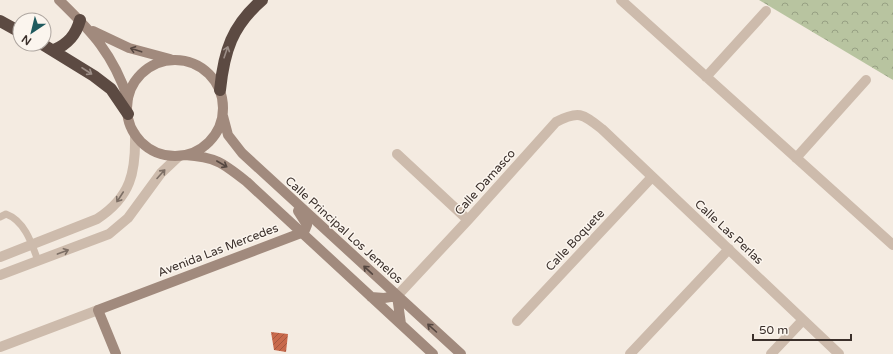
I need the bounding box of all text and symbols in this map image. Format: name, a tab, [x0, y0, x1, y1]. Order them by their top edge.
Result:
north arrow	[12, 12, 52, 52]
text: N	[19, 32, 34, 48]
one-way arrow	[129, 46, 142, 53]
one-way arrow	[223, 46, 231, 58]
one-way arrow	[81, 67, 92, 75]
street label: Calle Damasco	[452, 146, 518, 218]
one-way arrow	[216, 160, 228, 168]
one-way arrow	[156, 169, 166, 179]
street label: Calle Principal Los Jemelos	[282, 174, 406, 287]
one-way arrow	[116, 191, 124, 202]
street label: Calle Las Perlas	[692, 197, 766, 267]
street label: Calle Boquete	[543, 206, 607, 274]
street label: Avenida Las Mercedes	[156, 220, 280, 279]
one-way arrow	[56, 248, 68, 256]
one-way arrow	[364, 266, 374, 275]
scale bar	[753, 316, 851, 342]
one-way arrow	[427, 323, 437, 332]
text: 50 m	[759, 323, 788, 337]

